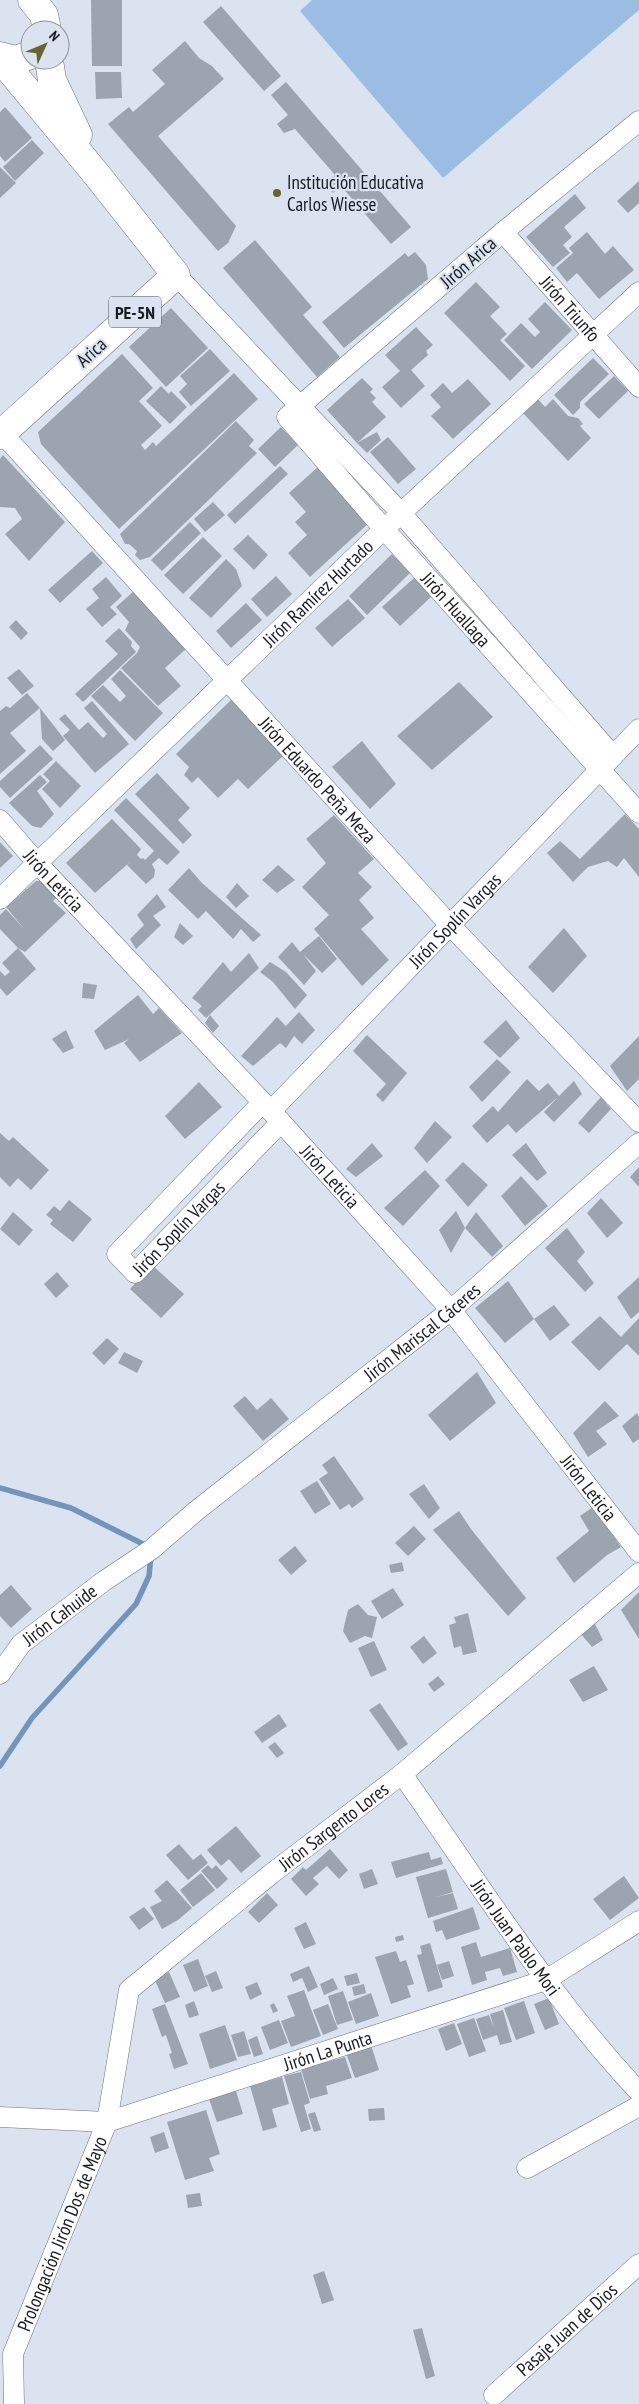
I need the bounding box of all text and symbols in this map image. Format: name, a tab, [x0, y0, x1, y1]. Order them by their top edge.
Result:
north arrow	[20, 20, 70, 70]
text: N	[45, 27, 63, 45]
place label: Institución Educativa Carlos Wiesse	[287, 170, 424, 216]
marker: Institución Educativa Carlos Wiesse	[271, 187, 283, 199]
street label: Jirón Arica	[434, 231, 501, 294]
street label: Jirón Triunfo	[534, 270, 606, 347]
road number: PE-5N	[109, 296, 161, 328]
street label: Arica	[71, 332, 111, 372]
street label: Jirón Ramírez Hurtado	[256, 534, 378, 652]
street label: Jirón Huallaga	[415, 566, 496, 652]
street label: Jirón Eduardo Peña Meza	[253, 711, 381, 848]
street label: Jirón Leticia	[18, 843, 89, 917]
street label: Jirón Soplín Vargas	[403, 868, 506, 973]
street label: Jirón Leticia	[295, 1139, 365, 1213]
street label: Jirón Soplín Vargas	[126, 1176, 230, 1281]
street label: Jirón Mariscal Cáceres	[358, 1278, 485, 1387]
street label: Jirón Leticia	[555, 1449, 622, 1526]
street label: Jirón Cahuide	[17, 1579, 102, 1651]
street label: Jirón Sargento Lores	[273, 1777, 393, 1877]
street label: Jirón Juan Pablo Mori	[465, 1874, 566, 2000]
street label: Jirón La Punta	[280, 2025, 375, 2076]
street label: Prolongación Jirón Dos de Mayo	[12, 2133, 112, 2335]
street label: Pasaje Juan de Dios	[511, 2278, 622, 2381]

